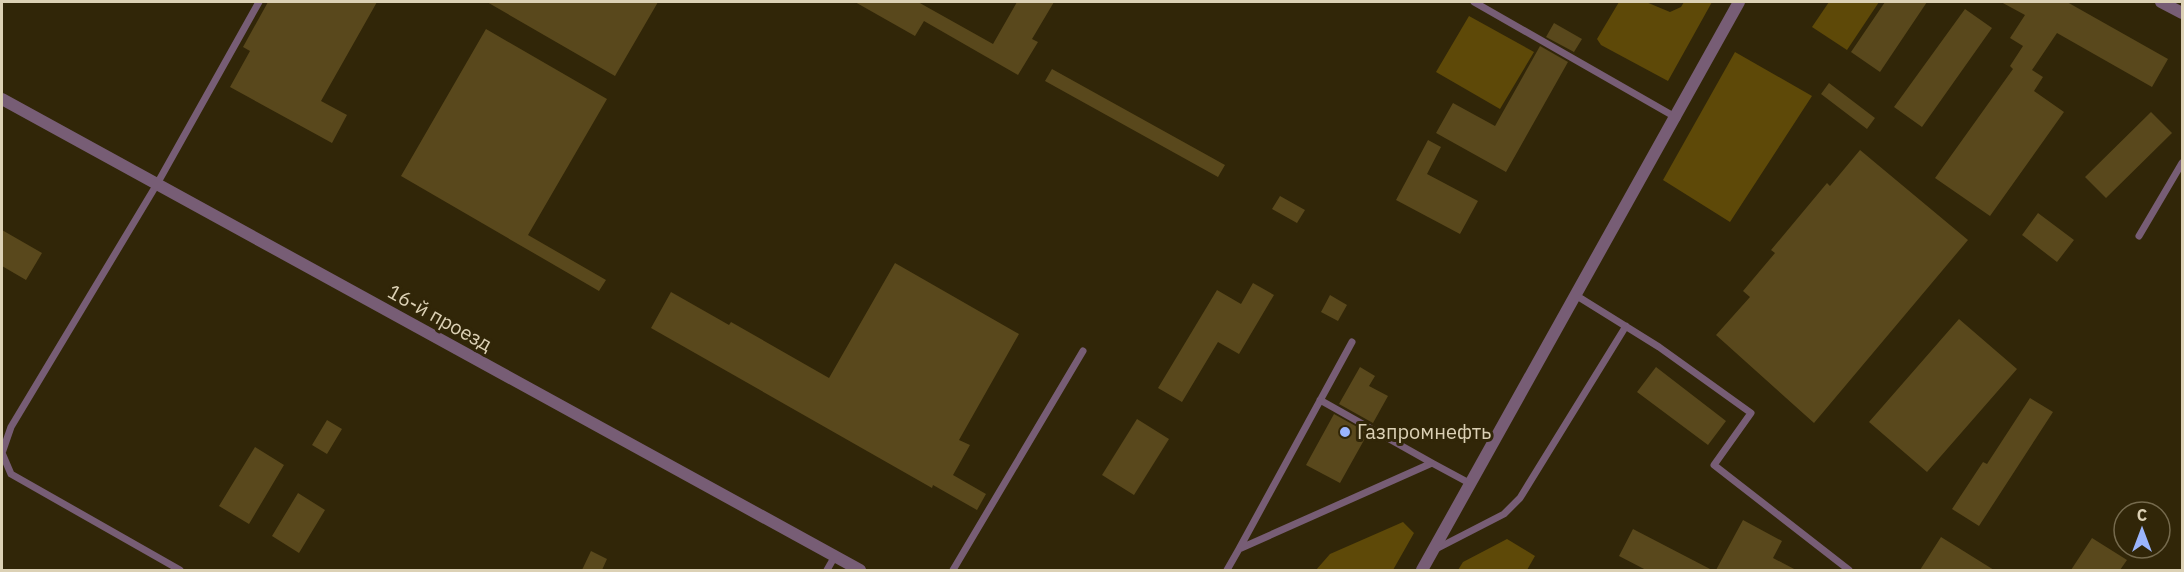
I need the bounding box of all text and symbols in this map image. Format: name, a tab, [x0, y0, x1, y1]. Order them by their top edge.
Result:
street label: 16-й проезд	[383, 278, 497, 357]
place label: Газпромнефть	[1357, 418, 1491, 445]
marker: Газпромнефть	[1338, 425, 1352, 439]
north arrow	[2112, 500, 2172, 560]
text: С	[2137, 505, 2147, 525]

